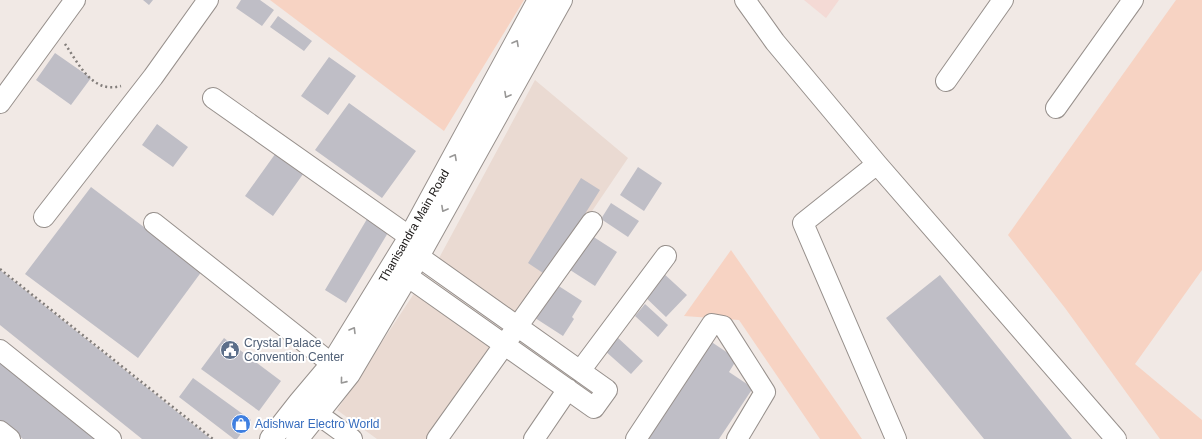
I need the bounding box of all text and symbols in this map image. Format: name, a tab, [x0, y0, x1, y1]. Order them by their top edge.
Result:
one-way arrow	[511, 40, 518, 47]
one-way arrow	[504, 91, 512, 98]
one-way arrow	[449, 154, 456, 161]
street label: Thanisandra Main Road	[376, 167, 452, 285]
one-way arrow	[442, 204, 449, 212]
one-way arrow	[348, 327, 356, 334]
place label: Crystal Palace Convention Center	[244, 336, 344, 364]
public building icon: Crystal Palace Convention Center	[219, 339, 241, 361]
one-way arrow	[341, 377, 348, 384]
shop icon: Adishwar Electro World	[230, 413, 252, 435]
place label: Adishwar Electro World	[255, 417, 380, 431]

